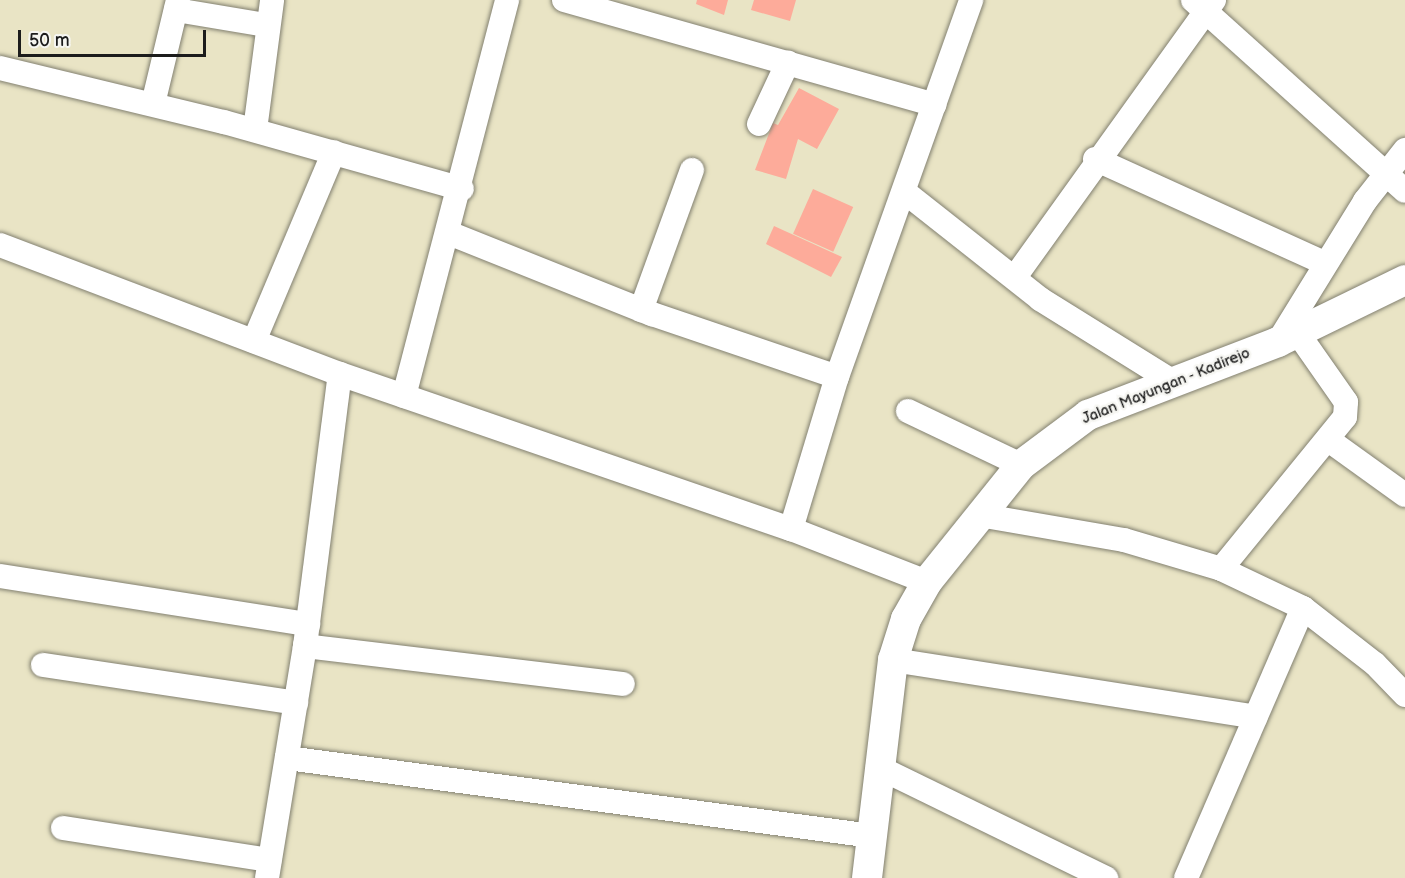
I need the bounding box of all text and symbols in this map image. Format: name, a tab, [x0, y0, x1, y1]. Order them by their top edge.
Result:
scale bar	[21, 18, 208, 56]
text: 50 m	[29, 30, 70, 51]
street label: Jalan Mayungan - Kadirejo	[1079, 344, 1253, 428]

